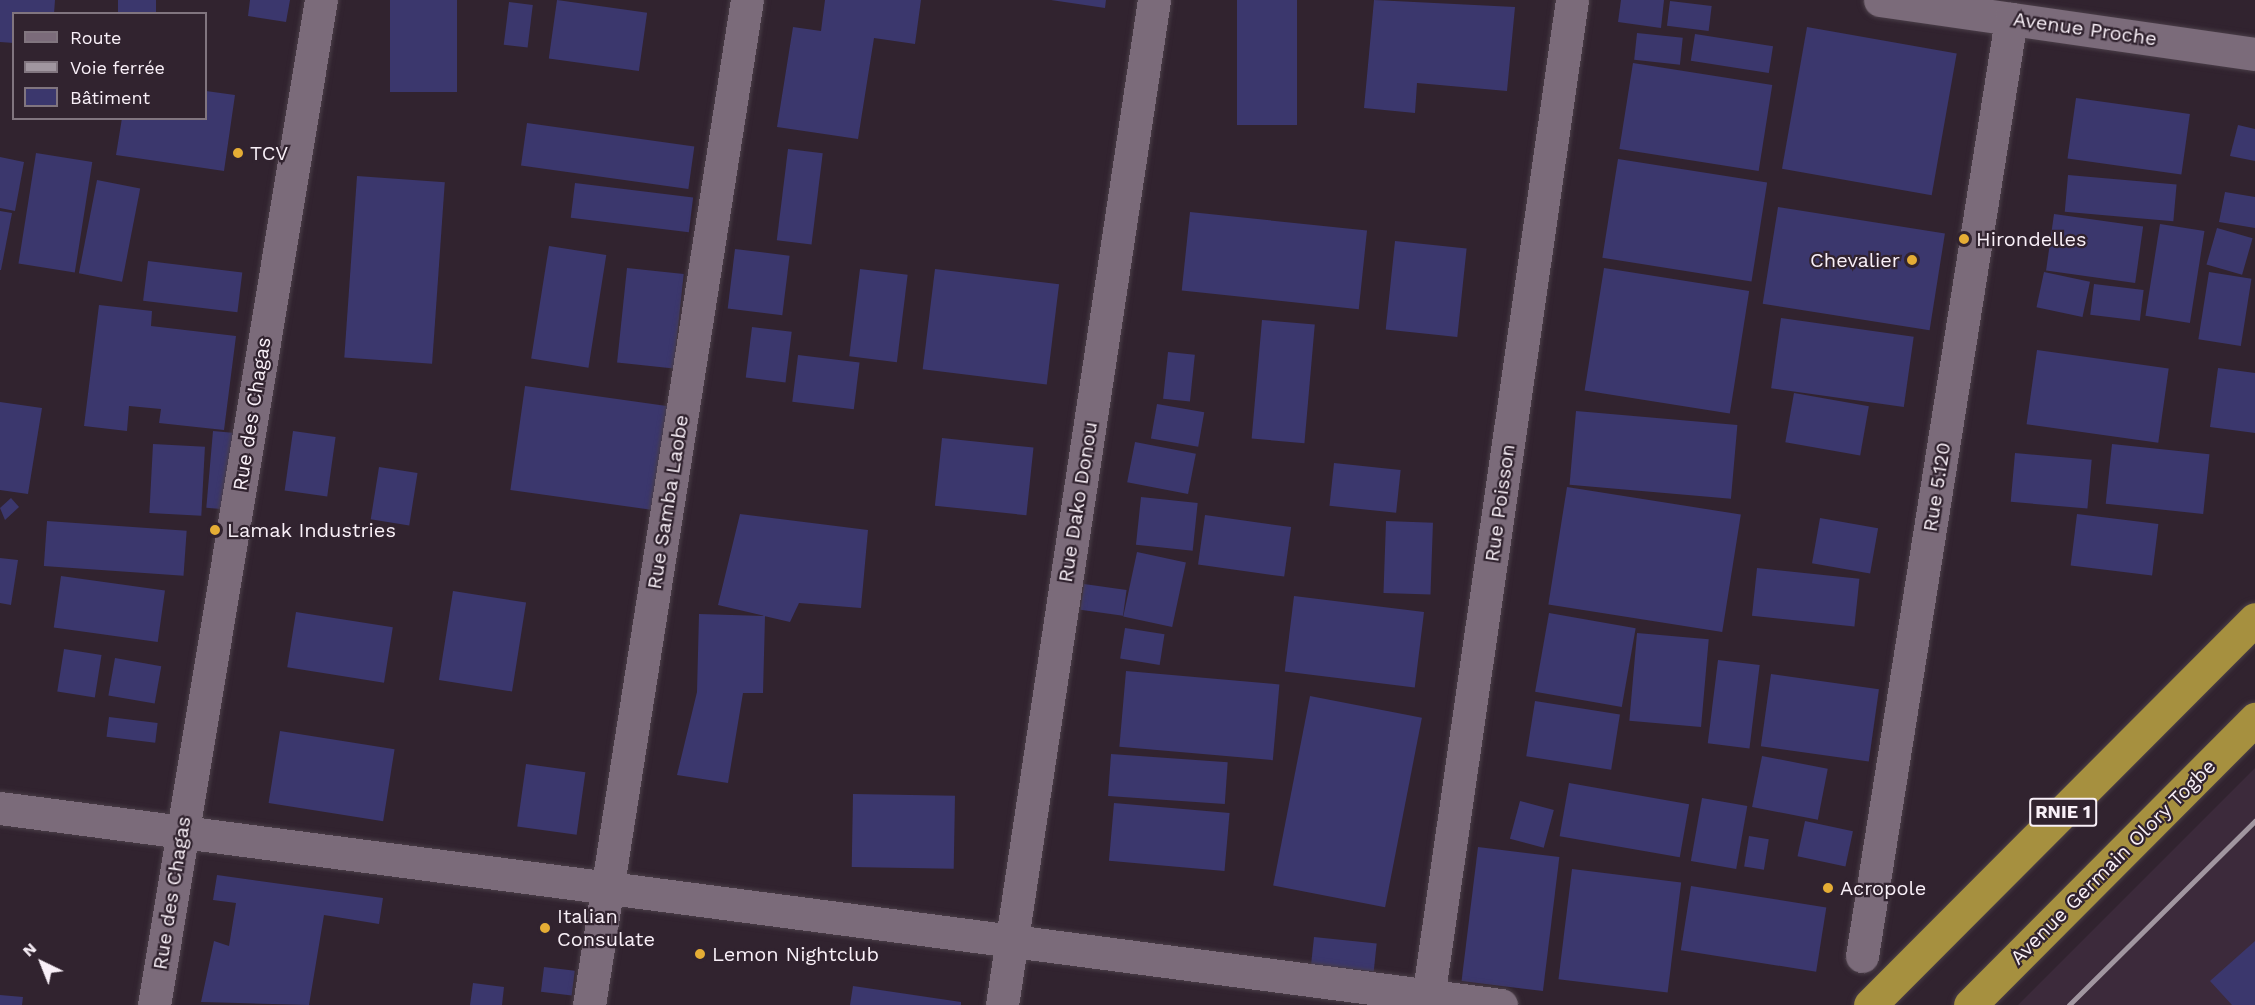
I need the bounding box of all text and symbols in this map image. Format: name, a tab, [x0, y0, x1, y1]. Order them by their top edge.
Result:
street label: Avenue Proche	[2012, 7, 2158, 51]
legend	[12, 12, 207, 120]
text: Route	[70, 27, 122, 48]
text: Voie ferrée	[70, 57, 165, 78]
text: Bâtiment	[70, 87, 150, 108]
place label: TCV	[250, 141, 288, 165]
marker: TCV	[231, 146, 245, 160]
place label: Hirondelles	[1976, 227, 2087, 251]
marker: Hirondelles	[1957, 232, 1971, 246]
place label: Chevalier	[1810, 248, 1900, 272]
marker: Chevalier	[1905, 253, 1919, 267]
street label: Rue des Chagas	[228, 336, 276, 492]
street label: Rue Samba Laobe	[642, 413, 694, 591]
street label: Rue Dako Donou	[1053, 420, 1103, 584]
street label: Rue 5.120	[1918, 441, 1956, 533]
street label: Rue Poisson	[1480, 443, 1520, 563]
place label: Lamak Industries	[227, 518, 396, 542]
marker: Lamak Industries	[208, 523, 222, 537]
street label: Avenue Germain Olory Togbe	[2005, 754, 2221, 970]
road number: RNIE 1	[2028, 797, 2098, 827]
street label: Rue des Chagas	[148, 815, 196, 971]
place label: Acropole	[1840, 876, 1926, 900]
marker: Acropole	[1821, 881, 1835, 895]
place label: Italian Consulate	[557, 904, 655, 951]
marker: Italian Consulate	[538, 921, 552, 935]
north arrow	[12, 933, 72, 993]
text: N	[19, 938, 40, 960]
place label: Lemon Nightclub	[712, 942, 879, 966]
marker: Lemon Nightclub	[693, 947, 707, 961]

